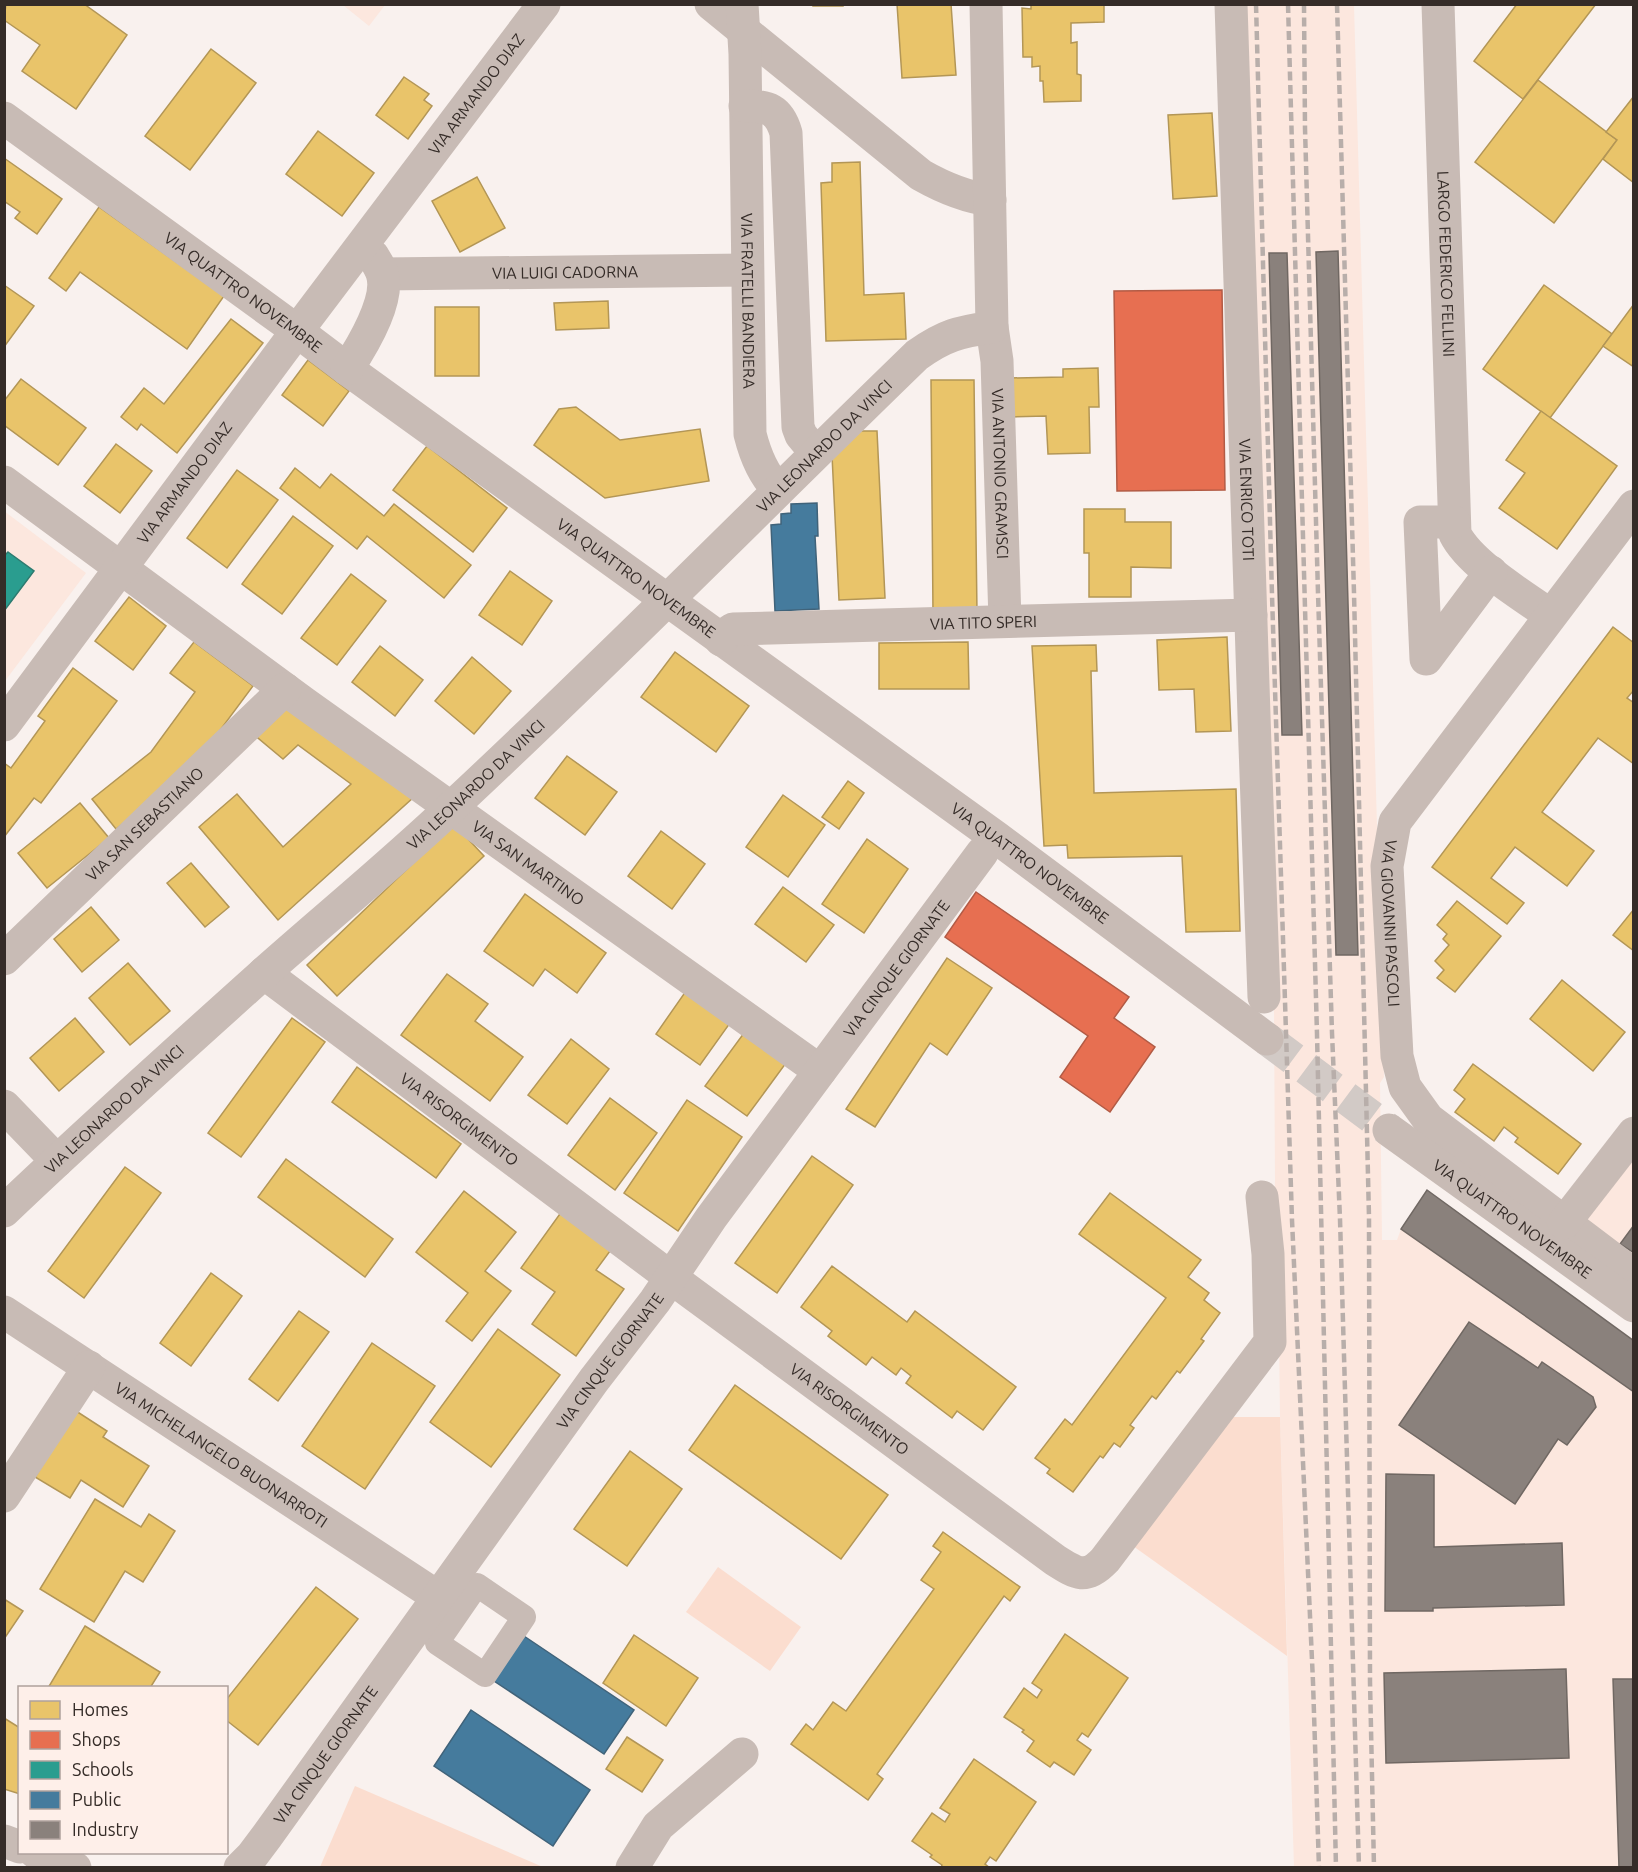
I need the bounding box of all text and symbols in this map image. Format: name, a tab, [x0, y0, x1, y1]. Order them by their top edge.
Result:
street label: VIA ARMANDO DIAZ	[425, 30, 527, 158]
street label: LARGO FEDERICO FELLINI	[1434, 170, 1458, 357]
street label: VIA FRATELLI BANDIERA	[738, 213, 758, 390]
street label: VIA QUATTRO NOVEMBRE	[161, 228, 326, 356]
street label: VIA LUIGI CADORNA	[492, 262, 639, 282]
street label: VIA LEONARDO DA VINCI	[753, 376, 895, 516]
street label: VIA ANTONIO GRAMSCI	[989, 388, 1012, 559]
street label: VIA ARMANDO DIAZ	[133, 418, 235, 547]
street label: VIA ENRICO TOTI	[1236, 438, 1258, 561]
street label: VIA QUATTRO NOVEMBRE	[554, 515, 719, 641]
street label: VIA TITO SPERI	[930, 612, 1037, 633]
street label: VIA LEONARDO DA VINCI	[403, 716, 548, 853]
street label: VIA SAN SEBASTIANO	[82, 763, 207, 884]
street label: VIA QUATTRO NOVEMBRE	[948, 799, 1112, 927]
street label: VIA SAN MARTINO	[469, 817, 588, 909]
street label: VIA GIOVANNI PASCOLI	[1378, 838, 1403, 1007]
street label: VIA CINQUE GIORNATE	[840, 896, 953, 1040]
street label: VIA LEONARDO DA VINCI	[41, 1041, 187, 1177]
street label: VIA RISORGIMENTO	[397, 1069, 522, 1169]
street label: VIA QUATTRO NOVEMBRE	[1429, 1156, 1595, 1282]
street label: VIA CINQUE GIORNATE	[553, 1289, 667, 1432]
street label: VIA RISORGIMENTO	[786, 1359, 913, 1459]
street label: VIA MICHELANGELO BUONARROTI	[112, 1378, 331, 1531]
street label: VIA CINQUE GIORNATE	[270, 1682, 381, 1827]
legend	[18, 1686, 228, 1854]
text: Homes	[72, 1699, 129, 1719]
text: Shops	[72, 1729, 121, 1749]
text: Schools	[72, 1759, 134, 1779]
text: Public	[72, 1789, 121, 1809]
text: Industry	[72, 1819, 139, 1839]

